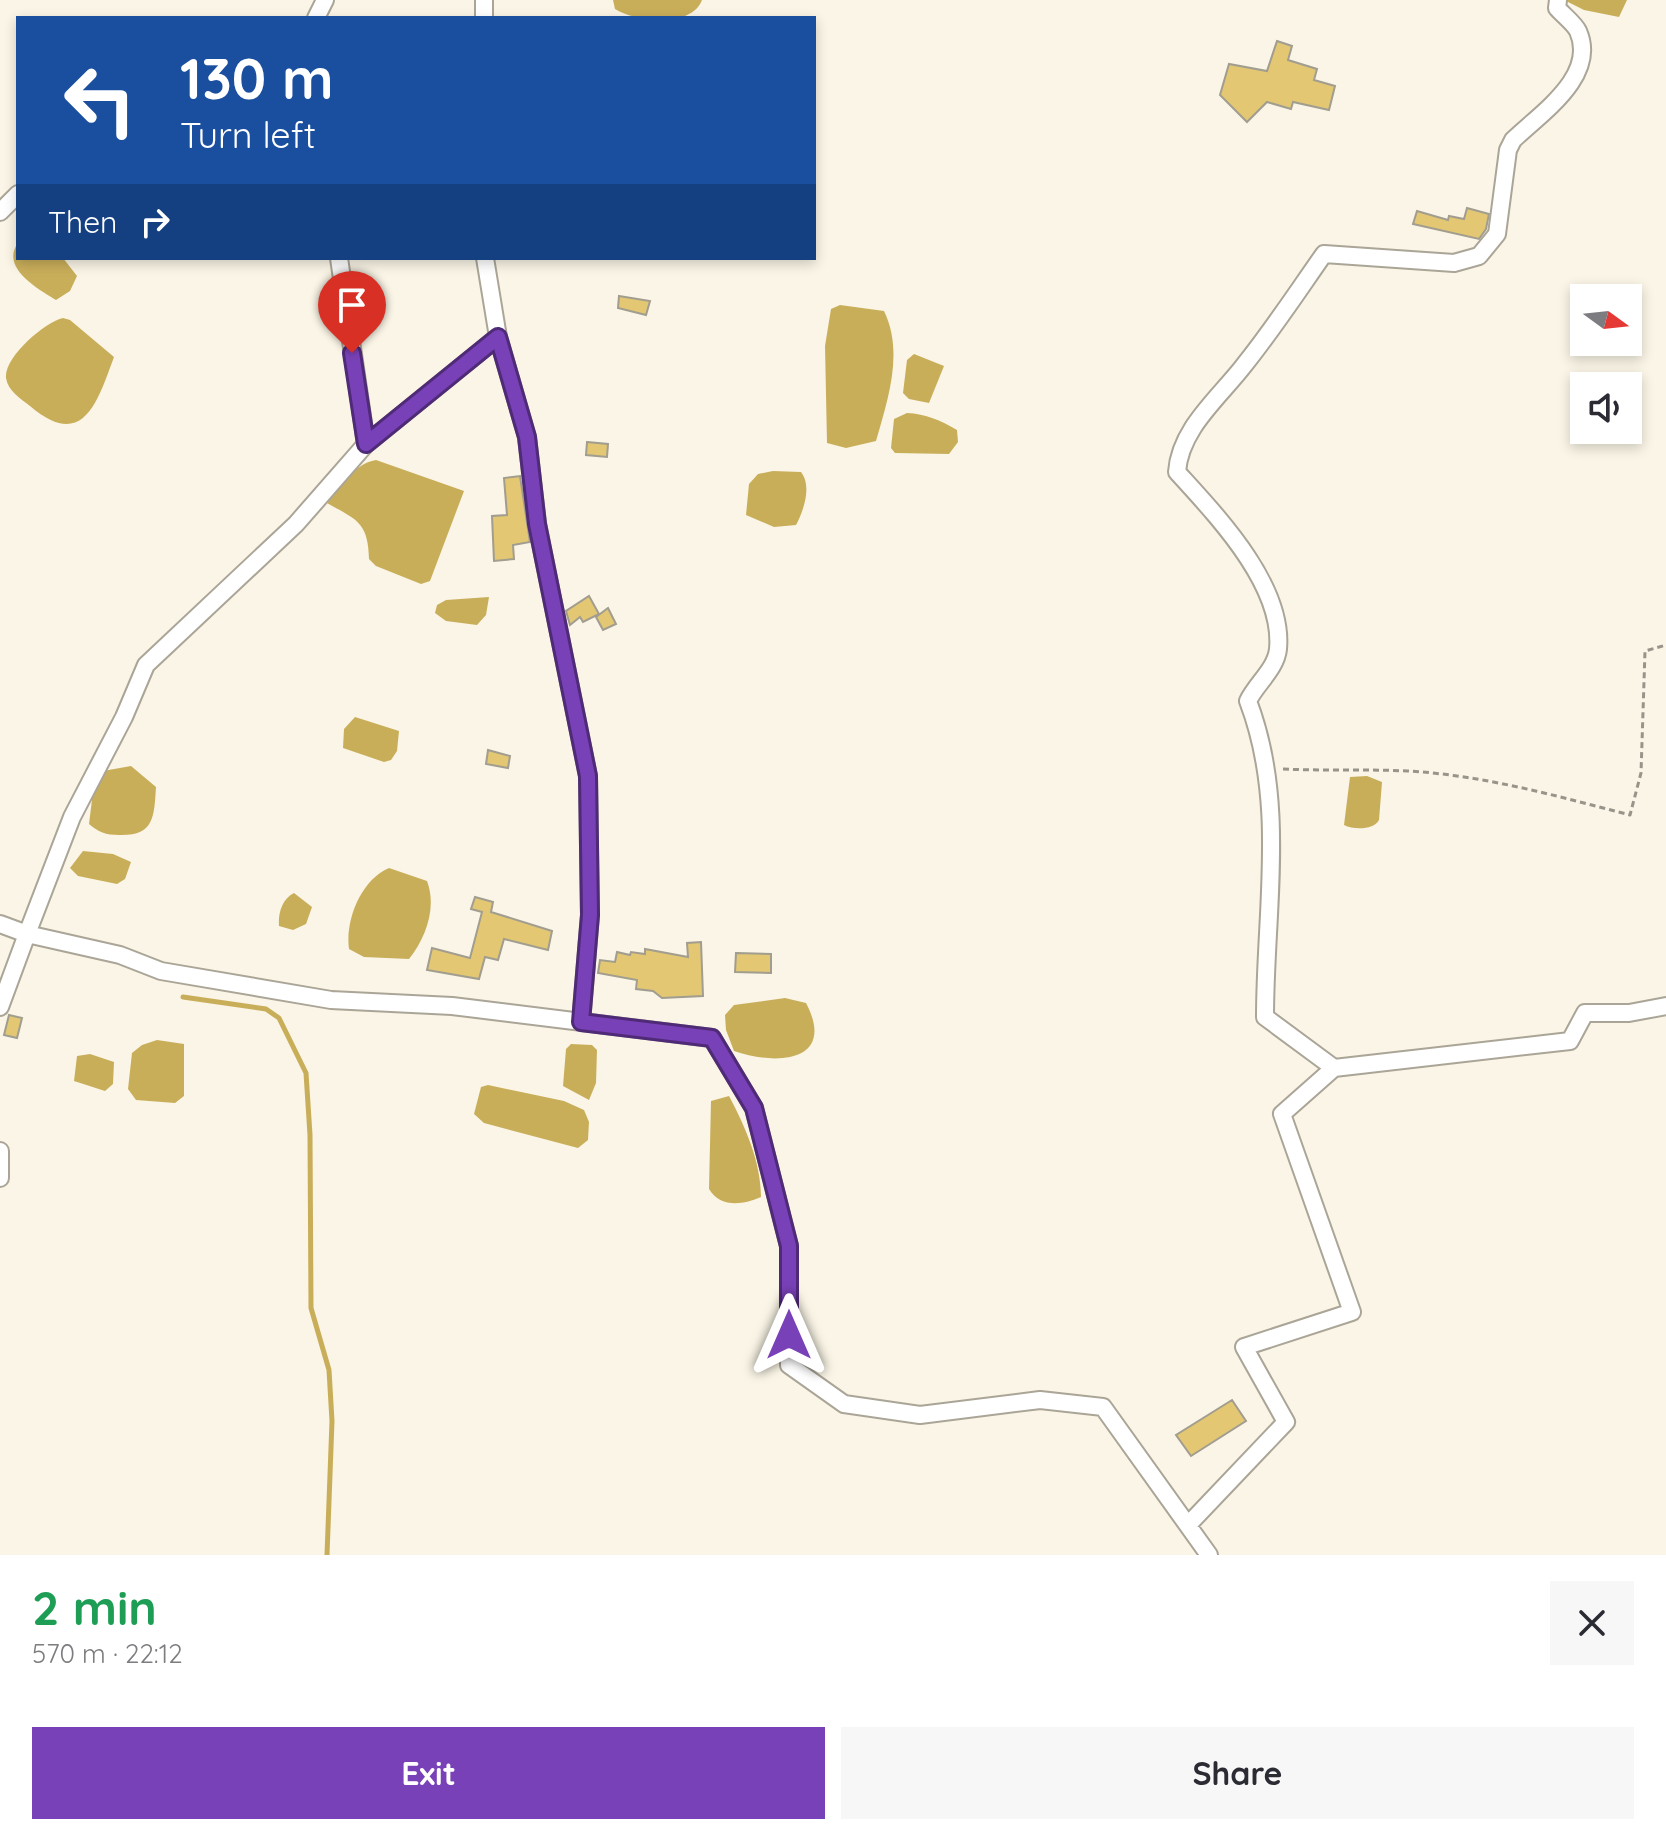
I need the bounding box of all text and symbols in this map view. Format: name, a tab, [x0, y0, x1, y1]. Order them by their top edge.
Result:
text: 130 m	[180, 43, 334, 113]
icon: left	[48, 48, 152, 152]
text: Turn left	[180, 112, 316, 157]
icon: right	[133, 200, 177, 244]
text: Then	[48, 203, 117, 241]
pin	[318, 271, 386, 353]
icon: arrive	[330, 283, 374, 327]
north arrow	[1570, 284, 1642, 356]
map controls	[1570, 284, 1642, 444]
button: sound	[1570, 372, 1642, 444]
position arrow	[747, 1293, 831, 1377]
text: 2 min	[32, 1577, 157, 1637]
button: close	[1550, 1581, 1634, 1665]
text: 570 m · 22:12	[32, 1637, 183, 1670]
button: Exit	[32, 1727, 825, 1819]
button: Share	[841, 1727, 1634, 1819]

